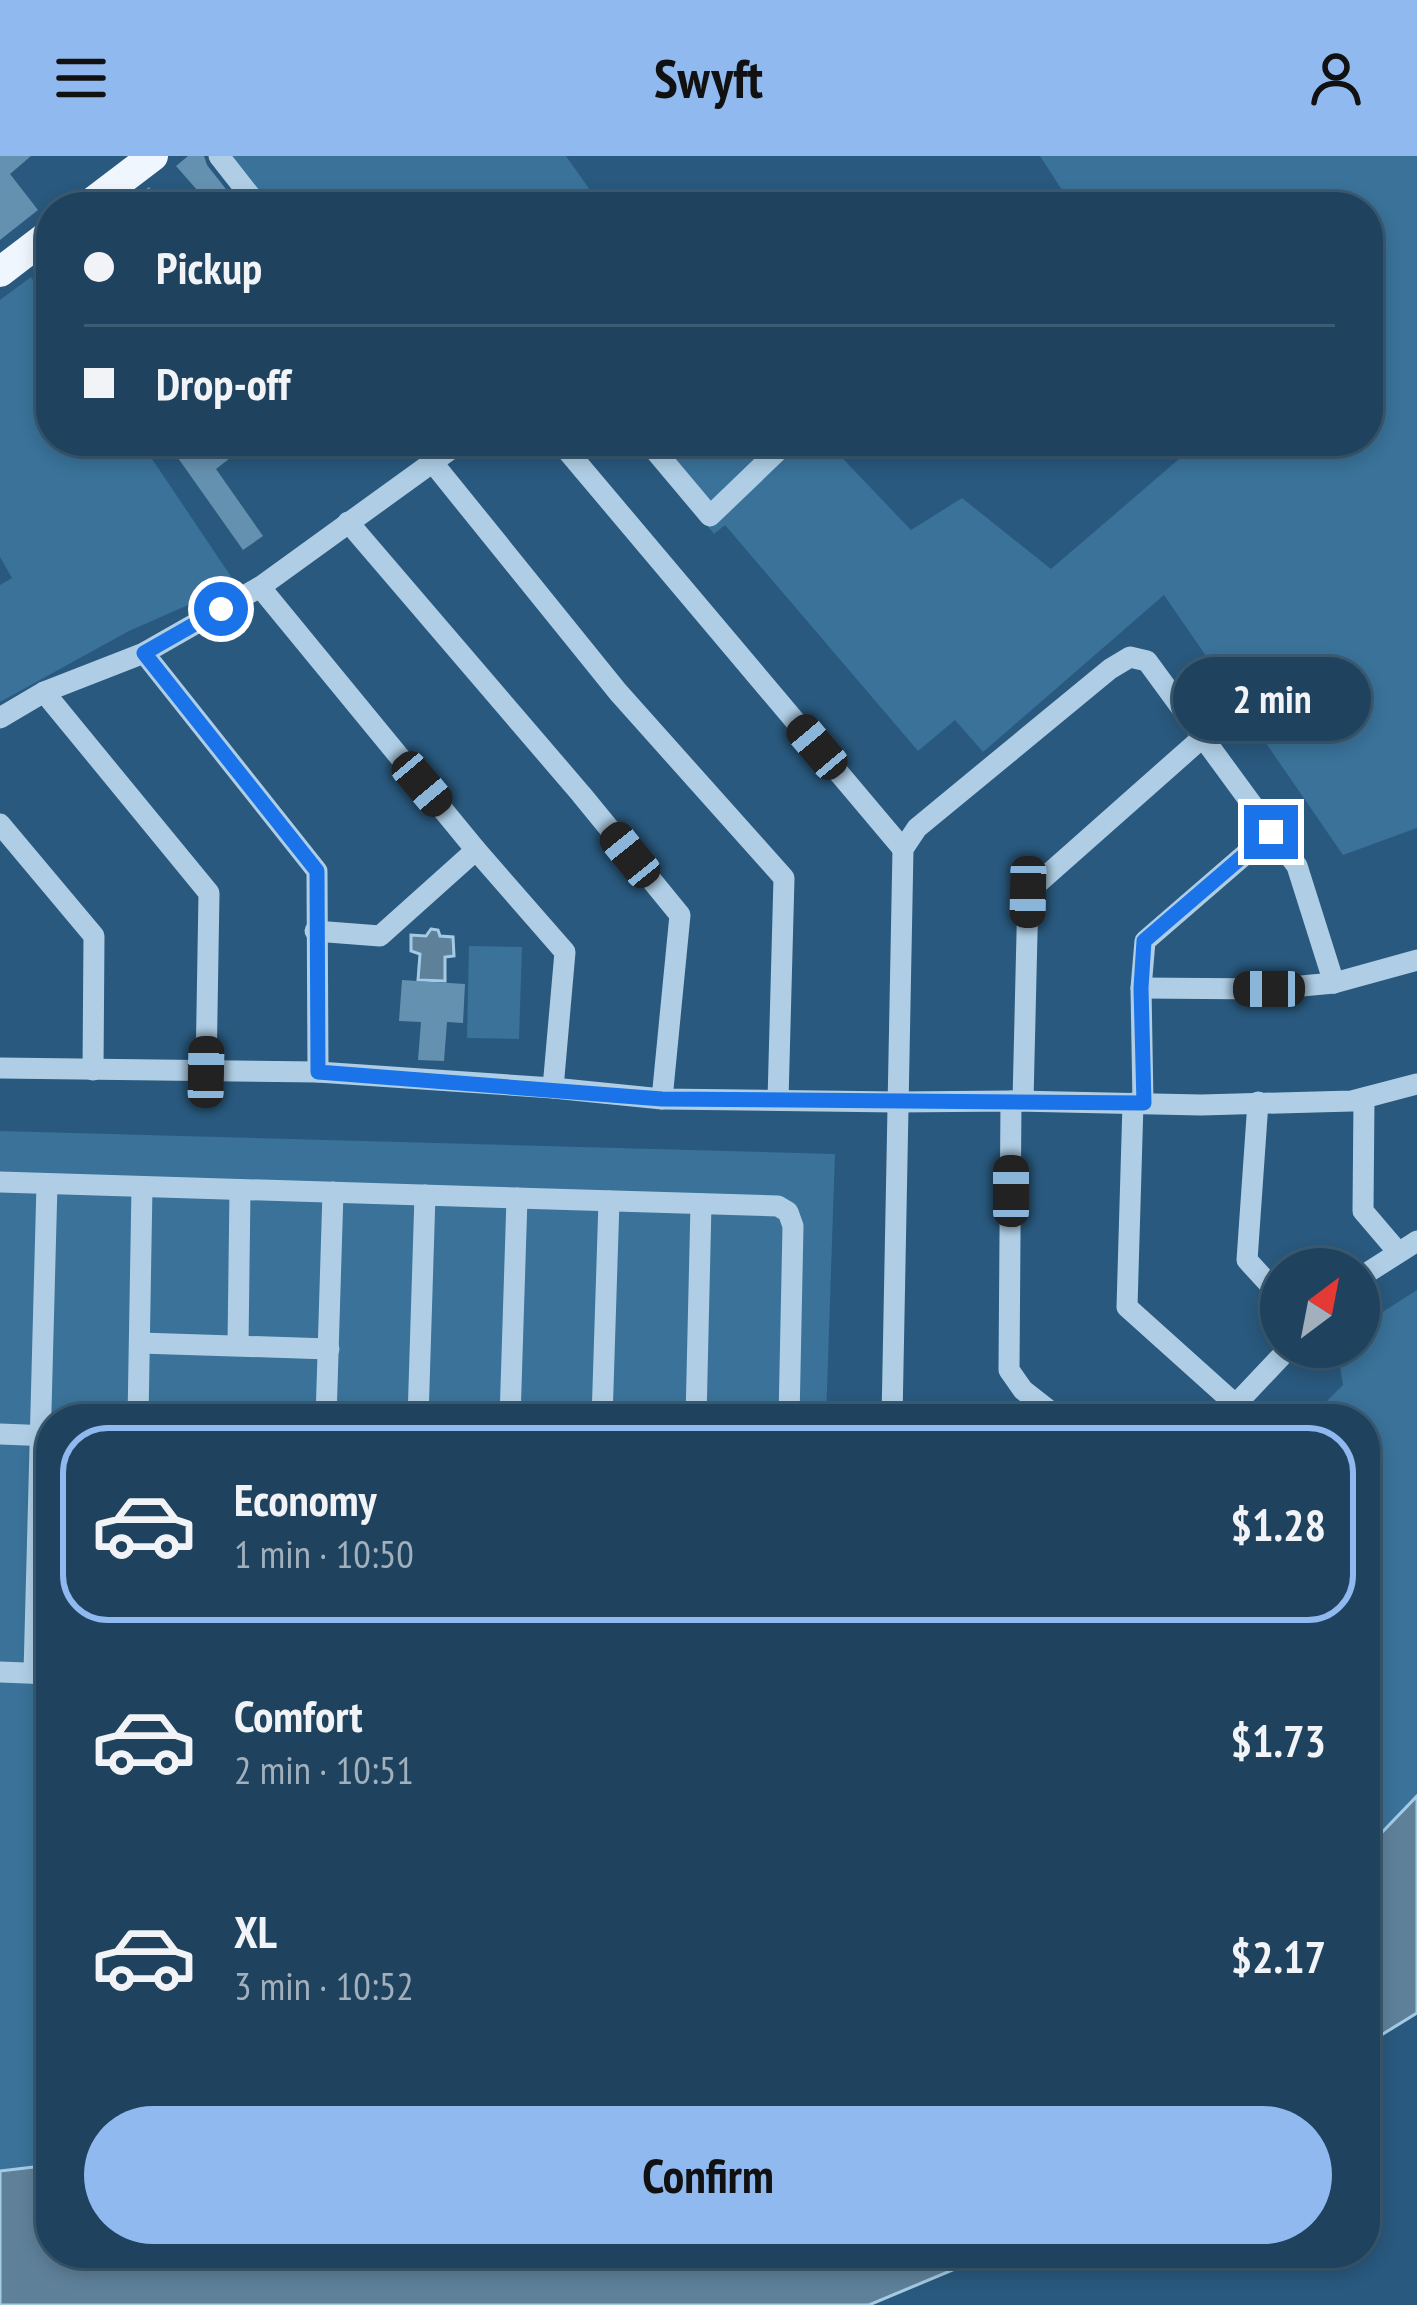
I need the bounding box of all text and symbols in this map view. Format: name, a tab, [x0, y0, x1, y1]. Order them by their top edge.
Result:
text: Swyft	[654, 43, 763, 113]
icon: menu	[48, 45, 114, 111]
icon: person	[1303, 45, 1369, 111]
text: Pickup	[156, 238, 262, 296]
text: Drop-off	[156, 354, 290, 412]
route start	[194, 582, 248, 636]
callout: 2 min	[1172, 658, 1370, 742]
text: 2 min	[1233, 673, 1311, 724]
car	[780, 708, 854, 786]
car	[385, 745, 459, 823]
route end	[1244, 805, 1298, 859]
car	[593, 816, 667, 894]
car	[1009, 856, 1047, 928]
car	[1233, 971, 1305, 1007]
car	[187, 1036, 225, 1108]
car	[993, 1155, 1029, 1227]
north arrow	[1260, 1248, 1380, 1368]
map controls	[1260, 1248, 1380, 1368]
icon: car	[90, 1470, 198, 1578]
text: Economy	[234, 1470, 377, 1528]
text: $1.28	[1230, 1495, 1326, 1553]
text: 1 min · 10:50	[234, 1528, 414, 1579]
icon: car	[90, 1686, 198, 1794]
text: Comfort	[234, 1686, 363, 1744]
text: $1.73	[1230, 1711, 1326, 1769]
text: 2 min · 10:51	[234, 1744, 414, 1795]
icon: car	[90, 1902, 198, 2010]
text: XL	[234, 1902, 277, 1960]
text: $2.17	[1230, 1927, 1326, 1985]
text: 3 min · 10:52	[234, 1960, 414, 2011]
button: Confirm	[84, 2106, 1332, 2244]

